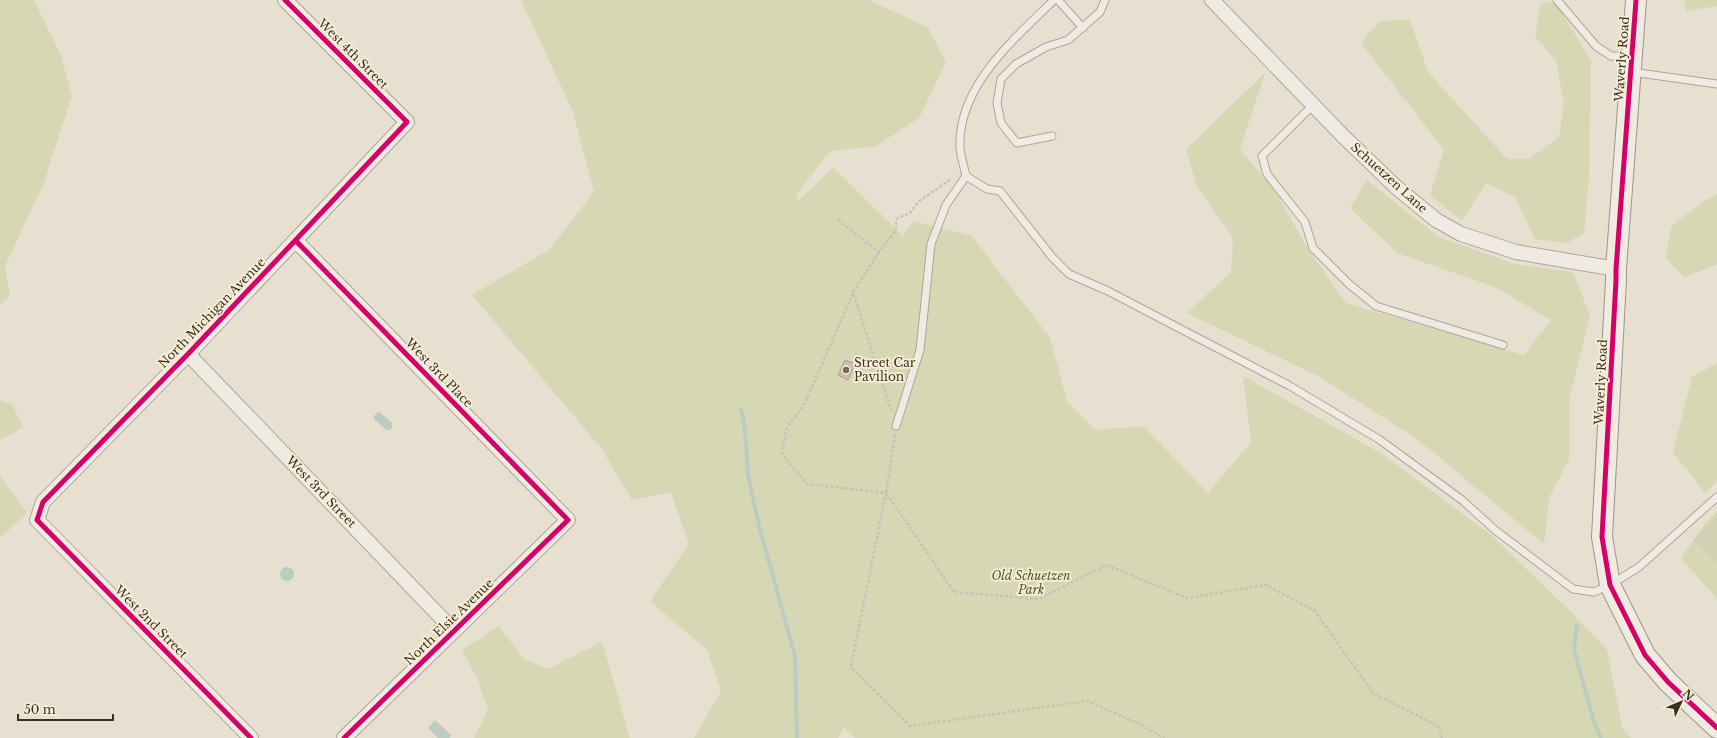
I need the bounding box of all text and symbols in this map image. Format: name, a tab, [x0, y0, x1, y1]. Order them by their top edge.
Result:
street label: West 4th Street	[315, 15, 392, 92]
street label: Waverly Road	[1611, 16, 1632, 103]
street label: Schuetzen Lane	[1348, 139, 1431, 216]
street label: North Michigan Avenue	[155, 254, 268, 371]
street label: West 3rd Place	[402, 334, 476, 410]
street label: Waverly Road	[1591, 339, 1610, 426]
place label: Street Car Pavilion	[854, 355, 916, 384]
marker: Street Car Pavilion	[841, 365, 851, 375]
street label: West 3rd Street	[283, 452, 360, 531]
park label: Old Schuetzen Park	[991, 568, 1071, 597]
street label: North Elsie Avenue	[401, 575, 496, 668]
street label: West 2nd Street	[111, 581, 191, 661]
north arrow	[1661, 682, 1701, 722]
text: N	[1680, 686, 1697, 704]
scale bar	[18, 696, 113, 722]
text: 50 m	[24, 702, 56, 717]

